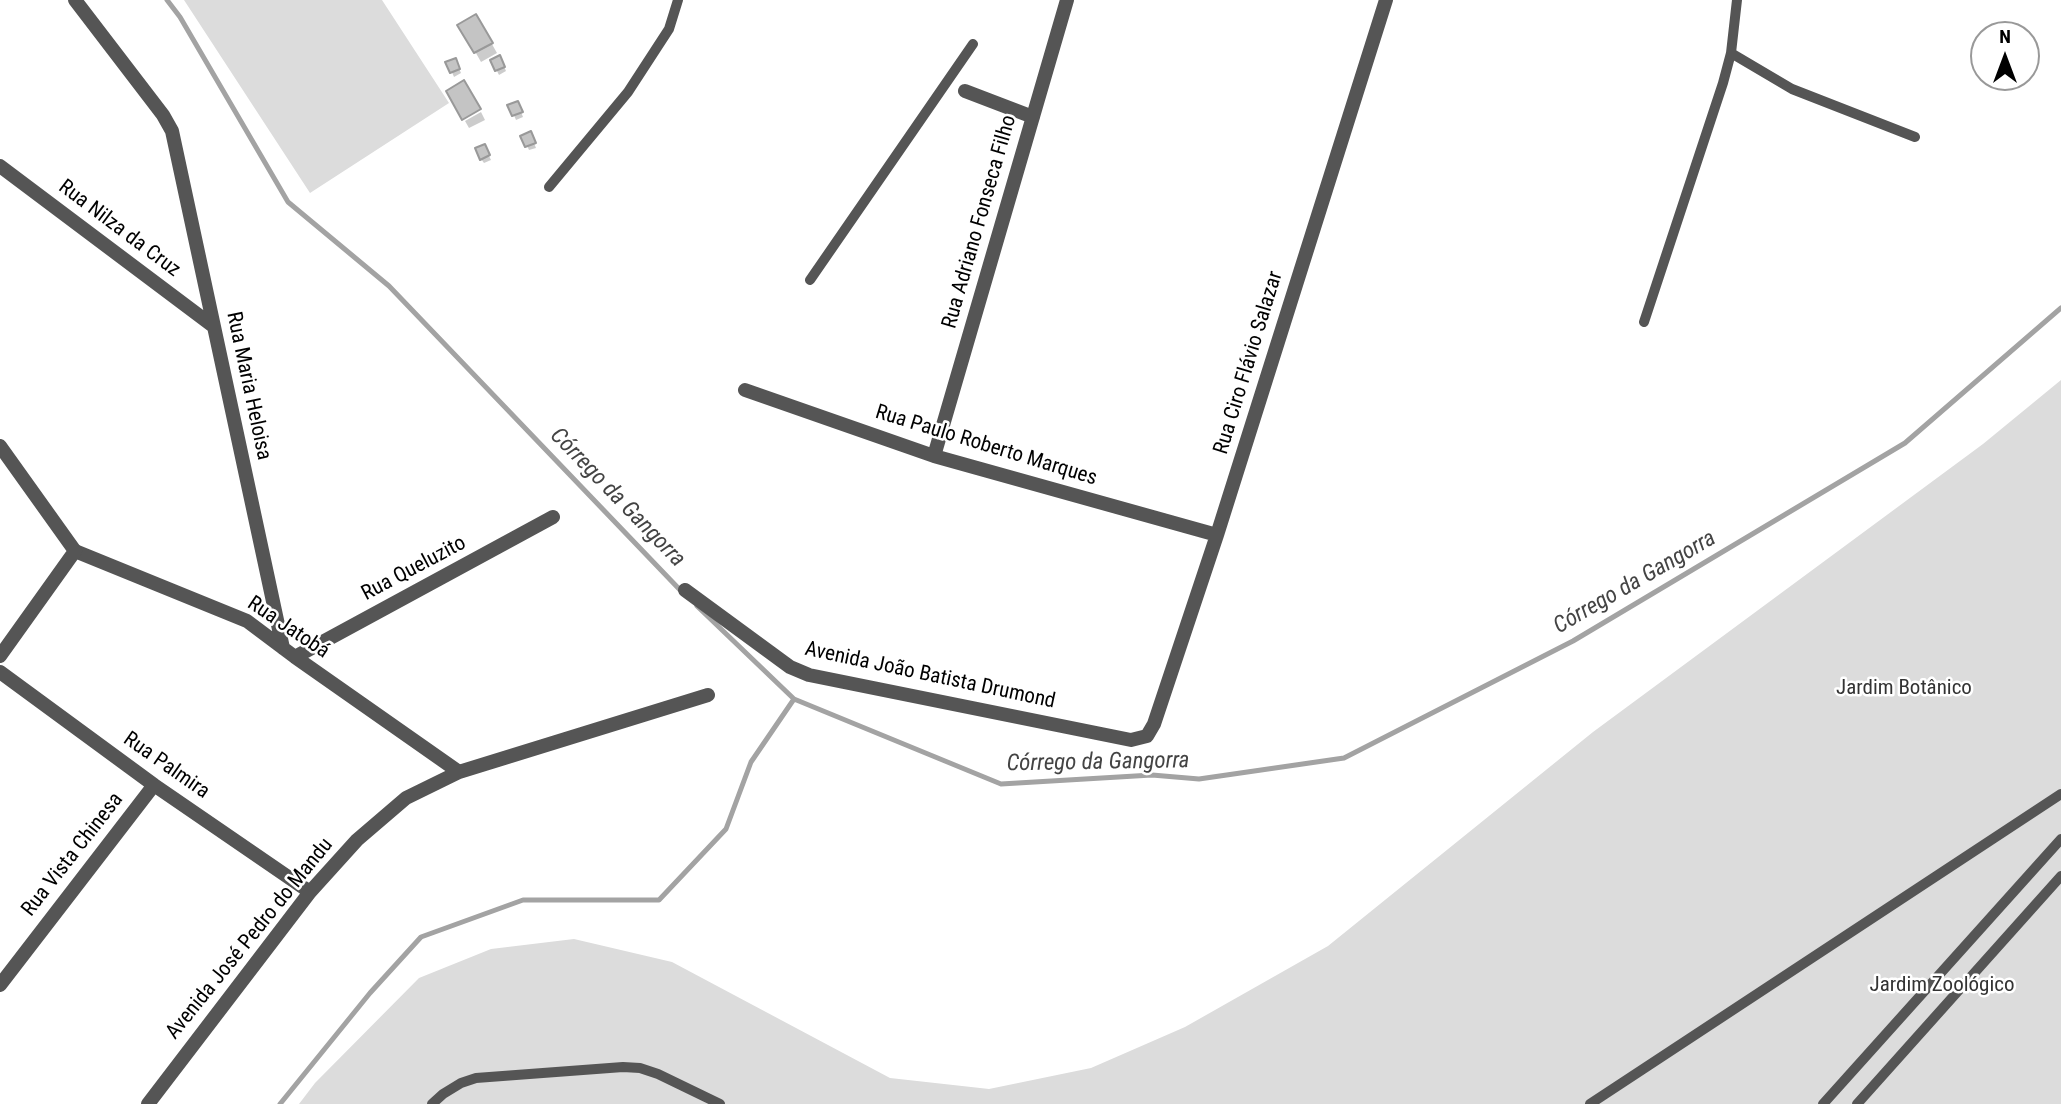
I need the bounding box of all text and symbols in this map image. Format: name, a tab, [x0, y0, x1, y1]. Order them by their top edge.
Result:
north arrow	[1970, 21, 2040, 91]
text: N	[1999, 25, 2011, 48]
street label: Rua Adriano Fonseca Filho	[937, 113, 1023, 331]
street label: Rua Nilza da Cruz	[53, 175, 185, 283]
street label: Rua Ciro Flávio Salazar	[1209, 268, 1289, 458]
street label: Rua Maria Heloisa	[220, 310, 276, 462]
street label: Rua Paulo Roberto Marques	[872, 400, 1100, 492]
water label: Córrego da Gangorra	[544, 423, 690, 573]
water label: Córrego da Gangorra	[1549, 525, 1721, 641]
street label: Rua Queluzito	[358, 531, 470, 607]
street label: Rua Jatobá	[242, 591, 334, 665]
street label: Avenida João Batista Drumond	[802, 637, 1058, 715]
park label: Jardim Botânico	[1836, 676, 1972, 702]
street label: Rua Palmira	[118, 727, 214, 805]
water label: Córrego da Gangorra	[1006, 748, 1190, 778]
street label: Rua Vista Chinesa	[17, 788, 129, 922]
street label: Avenida José Pedro do Mandu	[161, 833, 339, 1045]
park label: Jardim Zoológico	[1870, 973, 2014, 999]

